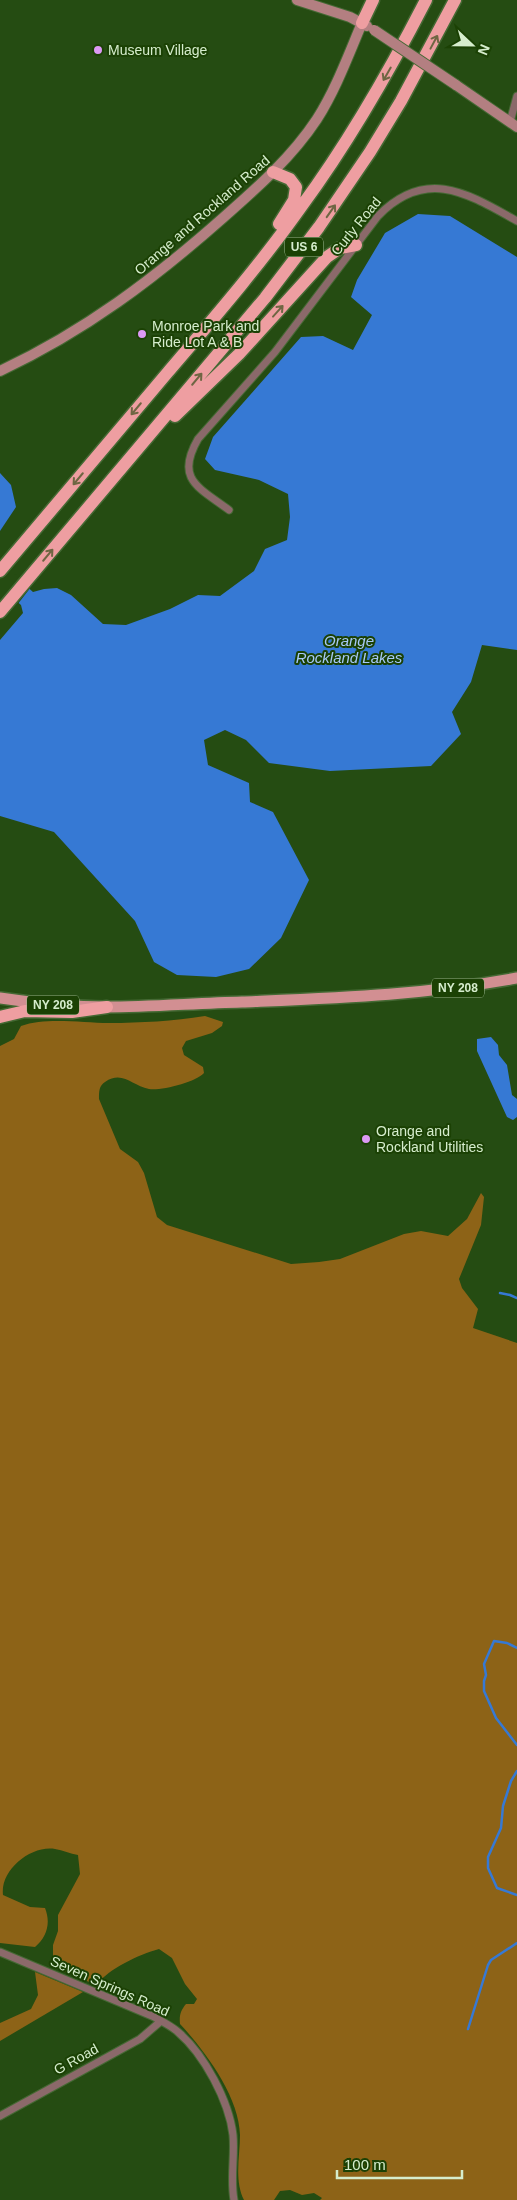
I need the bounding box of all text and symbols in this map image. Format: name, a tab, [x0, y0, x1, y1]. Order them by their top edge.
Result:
north arrow	[447, 20, 497, 70]
one-way arrow	[429, 36, 439, 50]
place label: Museum Village	[108, 42, 208, 58]
text: N	[475, 42, 493, 58]
marker: Museum Village	[92, 44, 104, 56]
one-way arrow	[381, 66, 391, 81]
street label: Orange and Rockland Road	[131, 152, 273, 278]
street label: Curly Road	[328, 194, 384, 258]
one-way arrow	[326, 204, 336, 218]
road number: US 6	[285, 238, 323, 256]
one-way arrow	[272, 305, 283, 318]
place label: Monroe Park and Ride Lot A & B	[152, 318, 259, 350]
marker: Monroe Park and Ride Lot A & B	[136, 328, 148, 340]
one-way arrow	[191, 373, 202, 386]
one-way arrow	[130, 403, 142, 416]
one-way arrow	[72, 472, 83, 485]
one-way arrow	[43, 548, 54, 561]
water label: Orange Rockland Lakes	[296, 632, 403, 666]
road number: NY 208	[432, 978, 484, 998]
road number: NY 208	[27, 996, 79, 1014]
place label: Orange and Rockland Utilities	[376, 1123, 483, 1155]
marker: Orange and Rockland Utilities	[360, 1133, 372, 1145]
street label: Seven Springs Road	[48, 1953, 172, 2019]
street label: G Road	[51, 2040, 101, 2078]
scale bar	[337, 2148, 462, 2180]
text: 100 m	[344, 2156, 386, 2173]

